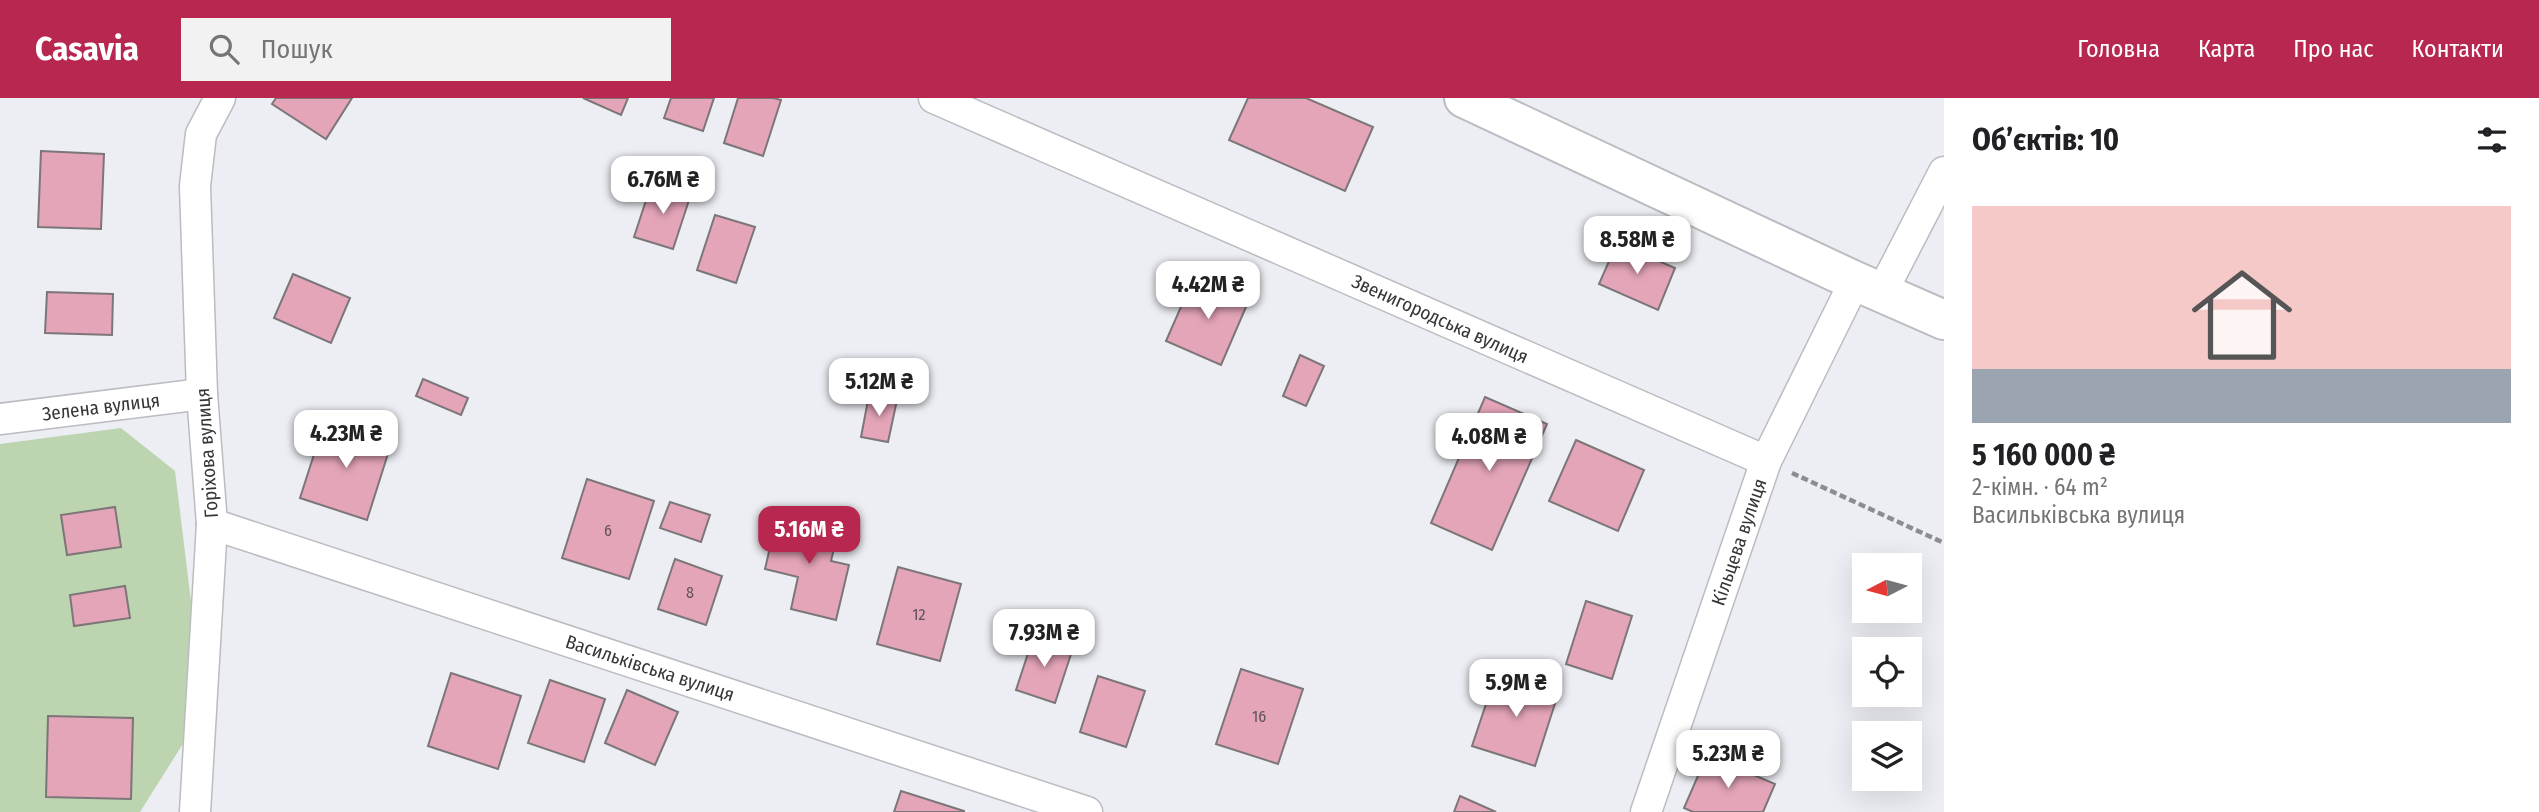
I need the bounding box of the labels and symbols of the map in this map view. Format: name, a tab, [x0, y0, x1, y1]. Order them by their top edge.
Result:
pin: 6.76M ₴	[598, 156, 728, 216]
pin: 8.58M ₴	[1572, 216, 1702, 276]
pin: 4.42M ₴	[1143, 262, 1273, 321]
street label: Звенигородська вулиця	[1348, 270, 1532, 368]
pin: 5.12M ₴	[814, 358, 944, 418]
street label: Горіхова вулиця	[191, 387, 223, 519]
street label: Зелена вулиця	[41, 388, 161, 426]
pin: 4.23M ₴	[281, 410, 411, 470]
pin: 4.08M ₴	[1424, 414, 1554, 473]
street label: Кільцева вулиця	[1706, 475, 1772, 609]
pin: 5.16M ₴	[744, 506, 874, 566]
house number: 6	[604, 521, 612, 540]
north arrow	[1852, 553, 1922, 623]
house number: 8	[686, 583, 694, 602]
house number: 12	[912, 605, 926, 624]
pin: 7.93M ₴	[979, 610, 1109, 669]
street label: Васильківська вулиця	[563, 630, 737, 706]
pin: 5.9M ₴	[1459, 660, 1573, 719]
house number: 16	[1252, 707, 1266, 726]
pin: 5.23M ₴	[1663, 730, 1793, 790]

